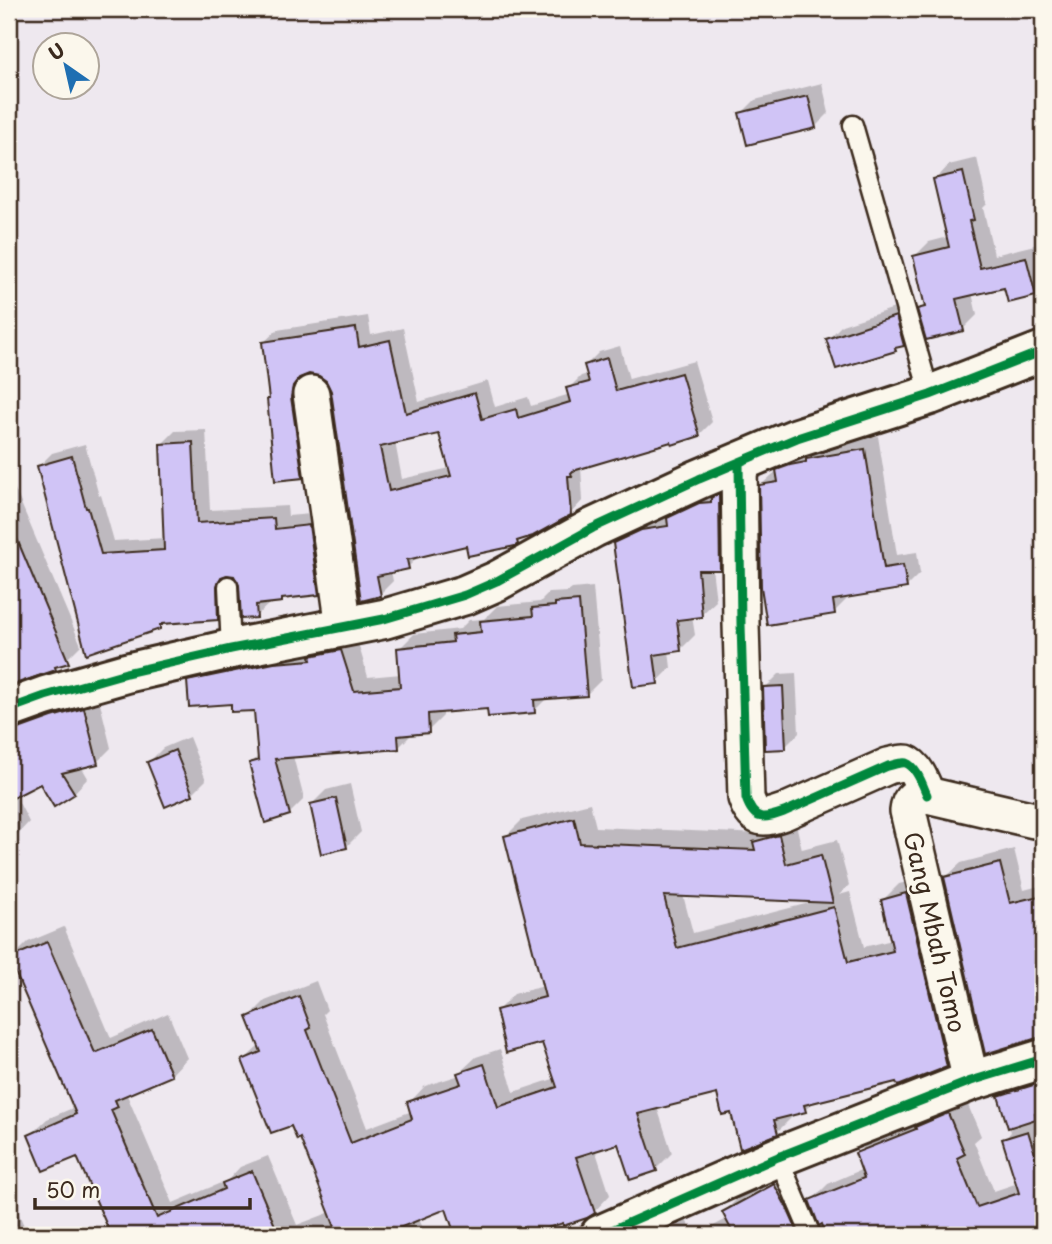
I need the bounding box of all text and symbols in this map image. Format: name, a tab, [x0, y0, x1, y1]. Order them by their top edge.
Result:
north arrow	[32, 32, 102, 102]
text: U	[42, 35, 70, 67]
street label: Gang Mbah Tomo	[895, 828, 977, 1036]
scale bar	[35, 1167, 250, 1211]
text: 50 m	[46, 1173, 100, 1205]

